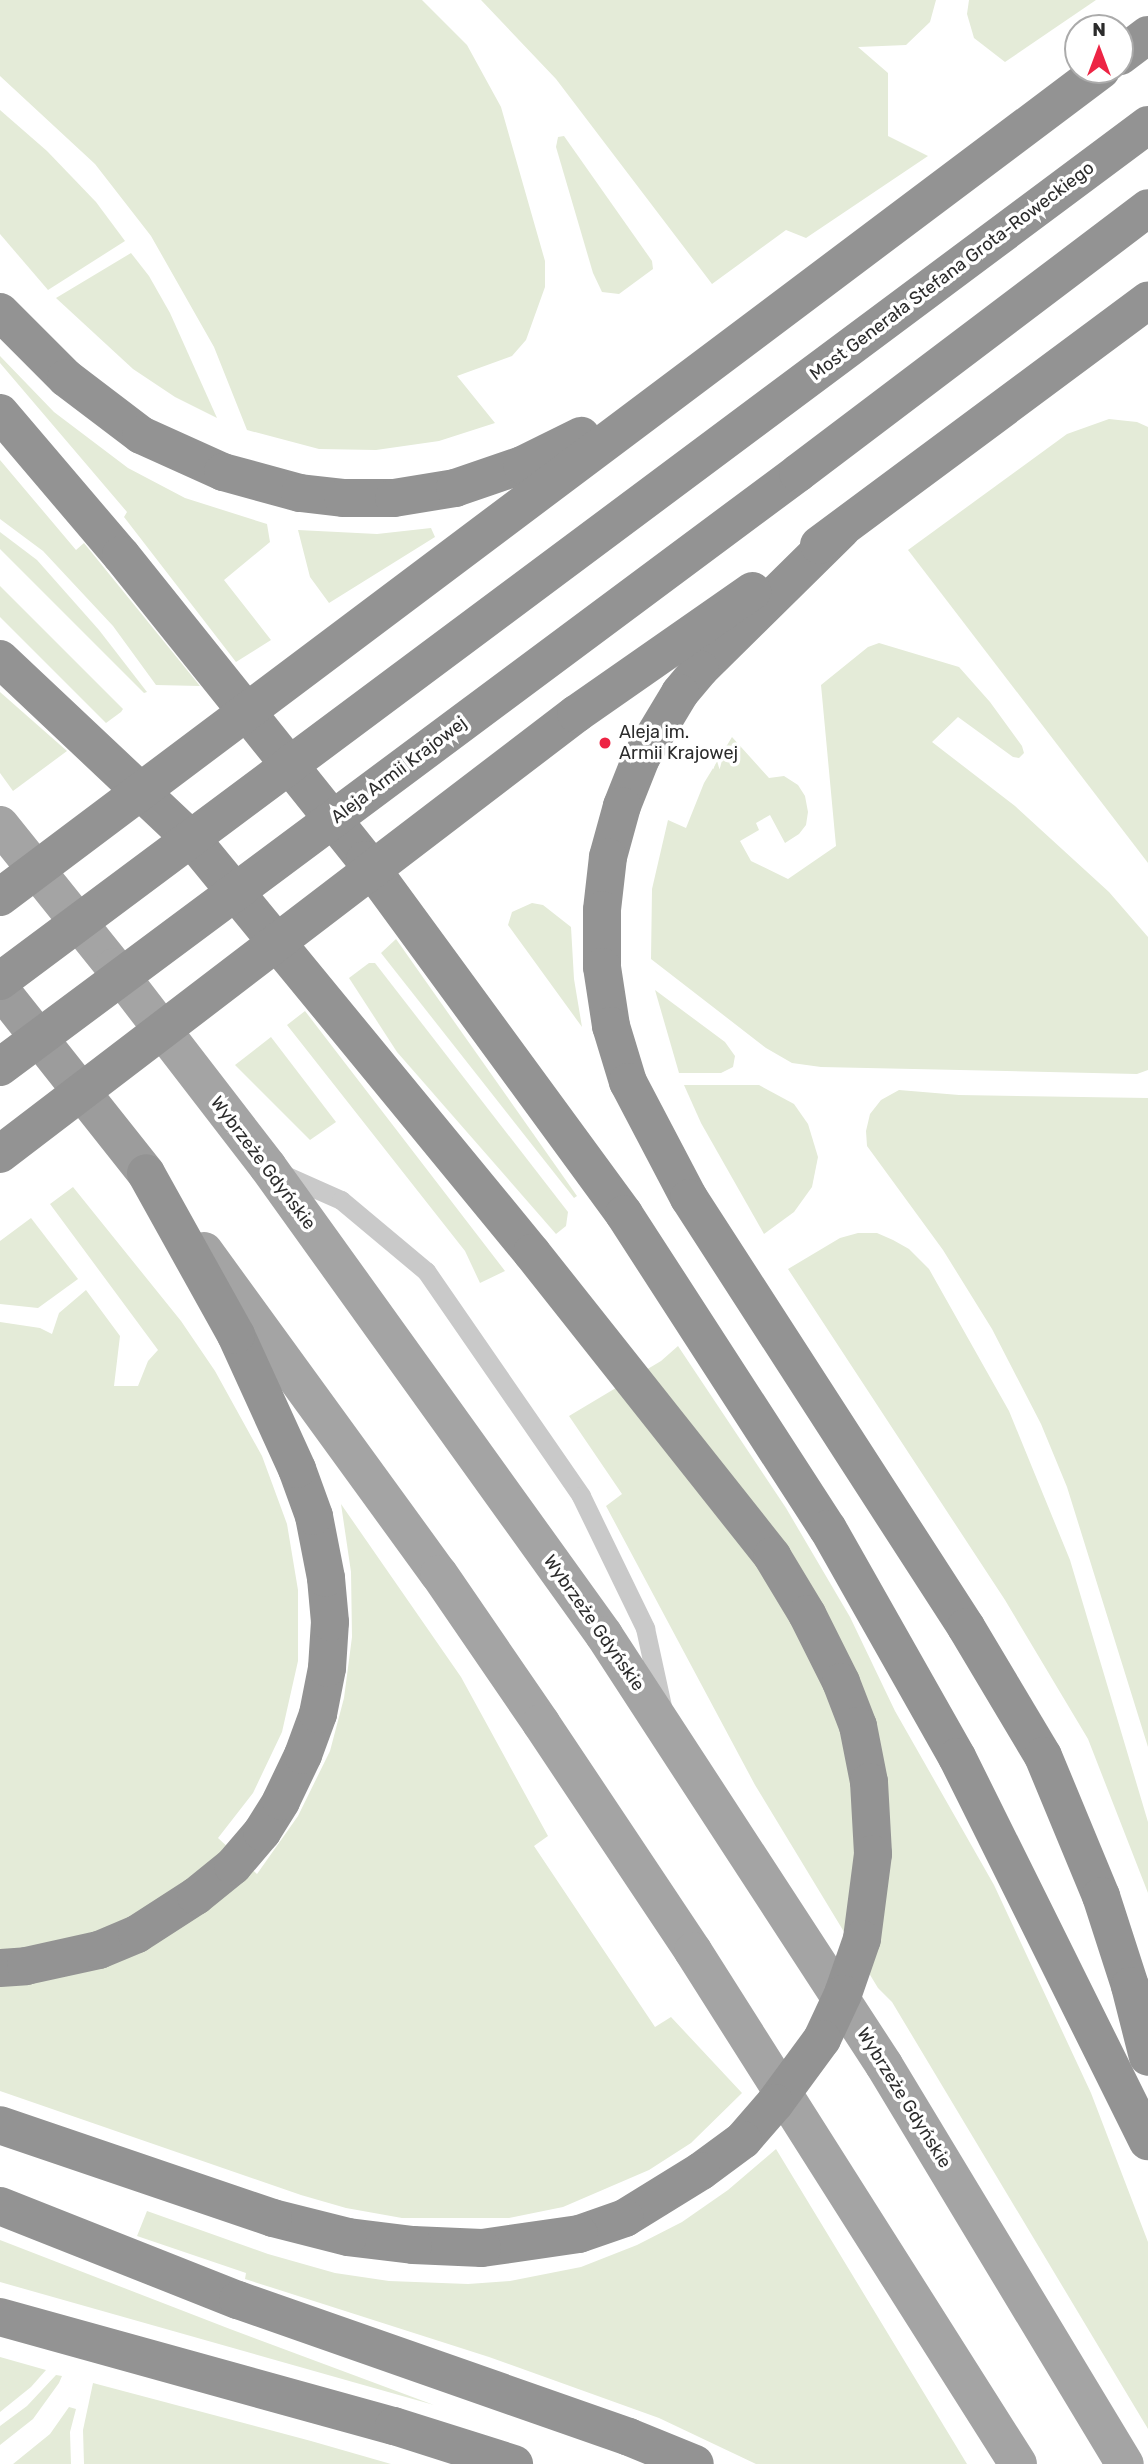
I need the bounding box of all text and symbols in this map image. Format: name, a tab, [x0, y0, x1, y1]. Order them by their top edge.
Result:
north arrow	[1064, 14, 1134, 84]
text: N	[1092, 18, 1106, 41]
street label: Most Generała Stefana Grota-Roweckiego	[806, 157, 1098, 385]
street label: Aleja Armii Krajowej	[327, 712, 471, 828]
place label: Aleja im. Armii Krajowej	[619, 722, 738, 764]
marker: Aleja im. Armii Krajowej	[597, 735, 613, 751]
street label: Wybrzeże Gdyńskie	[206, 1092, 320, 1234]
street label: Wybrzeże Gdyńskie	[539, 1551, 649, 1695]
street label: Wybrzeże Gdyńskie	[852, 2024, 956, 2172]

